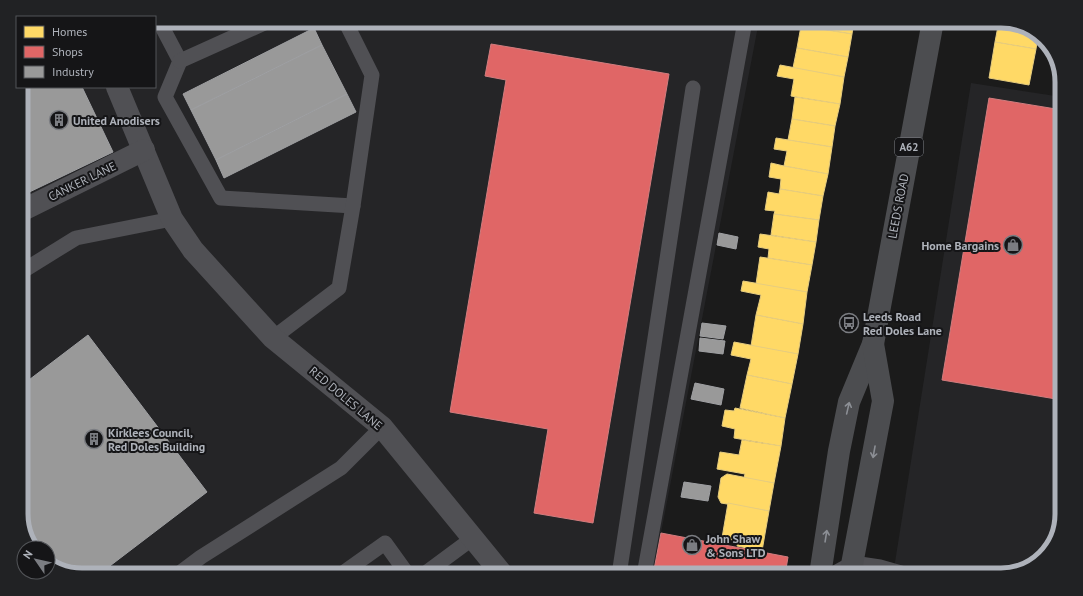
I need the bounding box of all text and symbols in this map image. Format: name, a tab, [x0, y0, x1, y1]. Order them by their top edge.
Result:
legend	[16, 16, 156, 88]
text: Homes	[52, 24, 87, 39]
text: Shops	[52, 44, 83, 59]
text: Industry	[52, 64, 94, 79]
building icon: United Anodisers	[48, 109, 70, 131]
place label: United Anodisers	[73, 113, 160, 128]
road number: A62	[895, 138, 923, 156]
street label: CANKER LANE	[46, 158, 118, 204]
street label: LEEDS ROAD	[884, 172, 912, 240]
shop icon: Home Bargains	[1002, 234, 1024, 256]
place label: Home Bargains	[921, 238, 999, 253]
place label: Leeds Road Red Doles Lane	[863, 309, 942, 338]
bus stop icon: Leeds Road Red Doles Lane	[838, 312, 860, 334]
street label: RED DOLES LANE	[306, 363, 386, 433]
one-way arrow	[844, 402, 852, 415]
place label: Kirklees Council, Red Doles Building	[108, 425, 205, 454]
building icon: Kirklees Council, Red Doles Building	[83, 428, 105, 450]
one-way arrow	[870, 445, 878, 458]
one-way arrow	[822, 530, 830, 543]
place label: John Shaw & Sons LTD	[705, 531, 766, 560]
shop icon: John Shaw & Sons LTD	[681, 534, 703, 556]
north arrow	[16, 540, 56, 580]
text: N	[20, 547, 36, 561]

